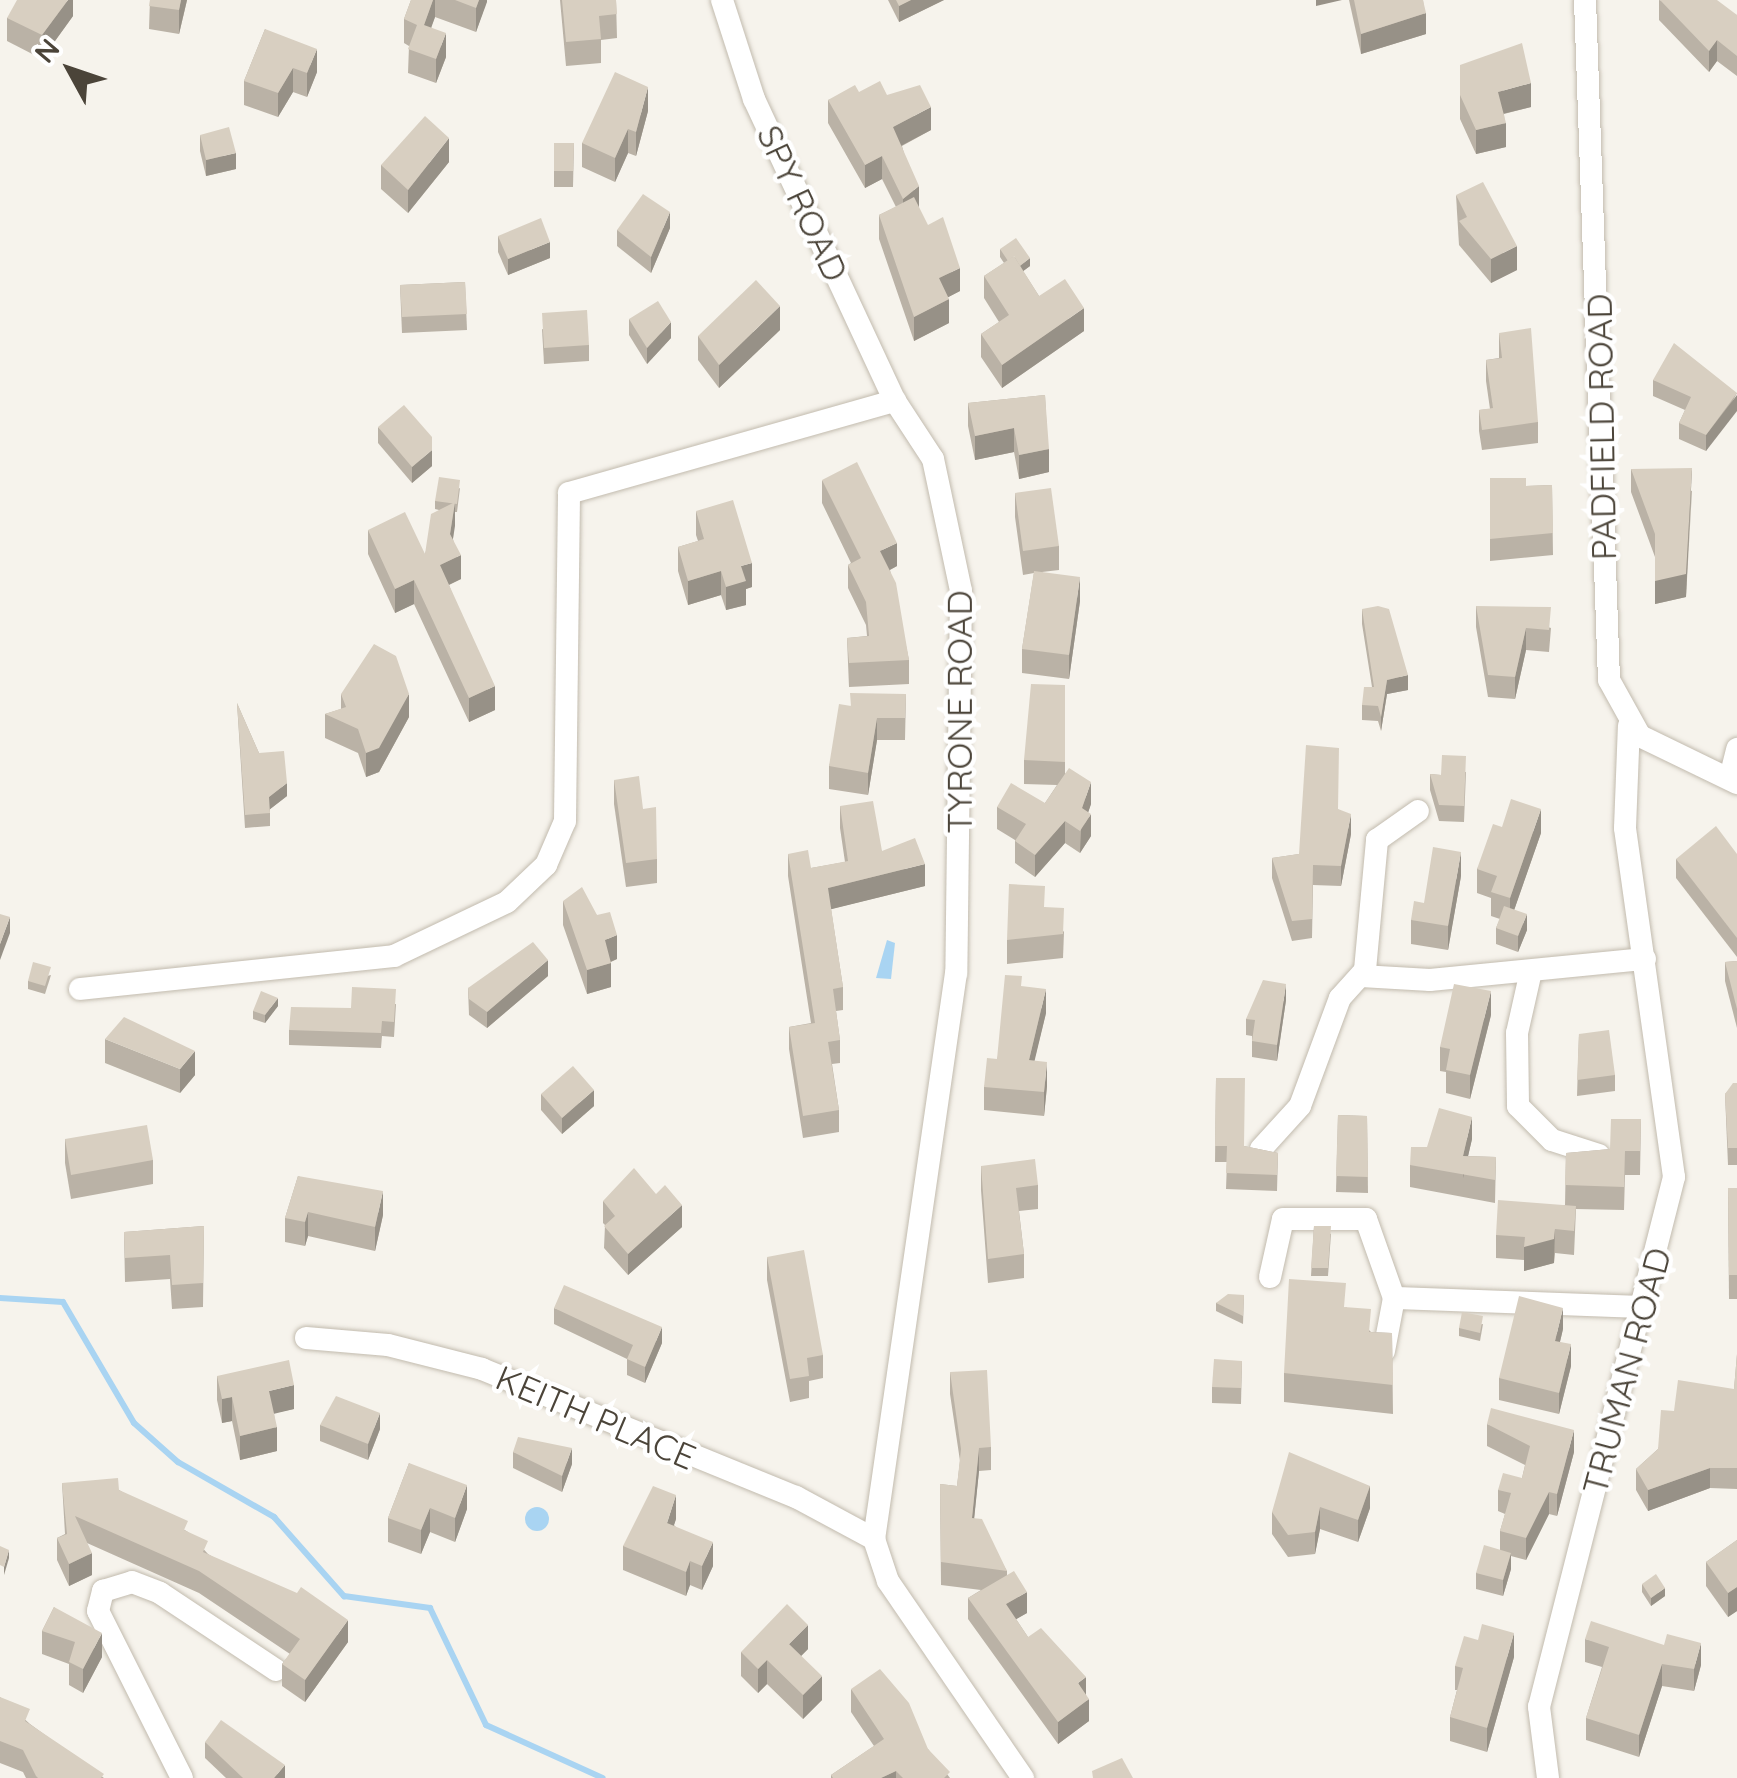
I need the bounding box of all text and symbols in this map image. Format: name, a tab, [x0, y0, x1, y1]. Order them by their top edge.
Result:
north arrow	[20, 20, 120, 120]
text: N	[27, 31, 67, 70]
street label: SPY ROAD	[749, 118, 857, 288]
street label: PADFIELD ROAD	[1578, 293, 1624, 561]
street label: TYRONE ROAD	[938, 590, 980, 834]
street label: TRUMAN ROAD	[1573, 1243, 1679, 1499]
street label: KEITH PLACE	[490, 1356, 702, 1478]

